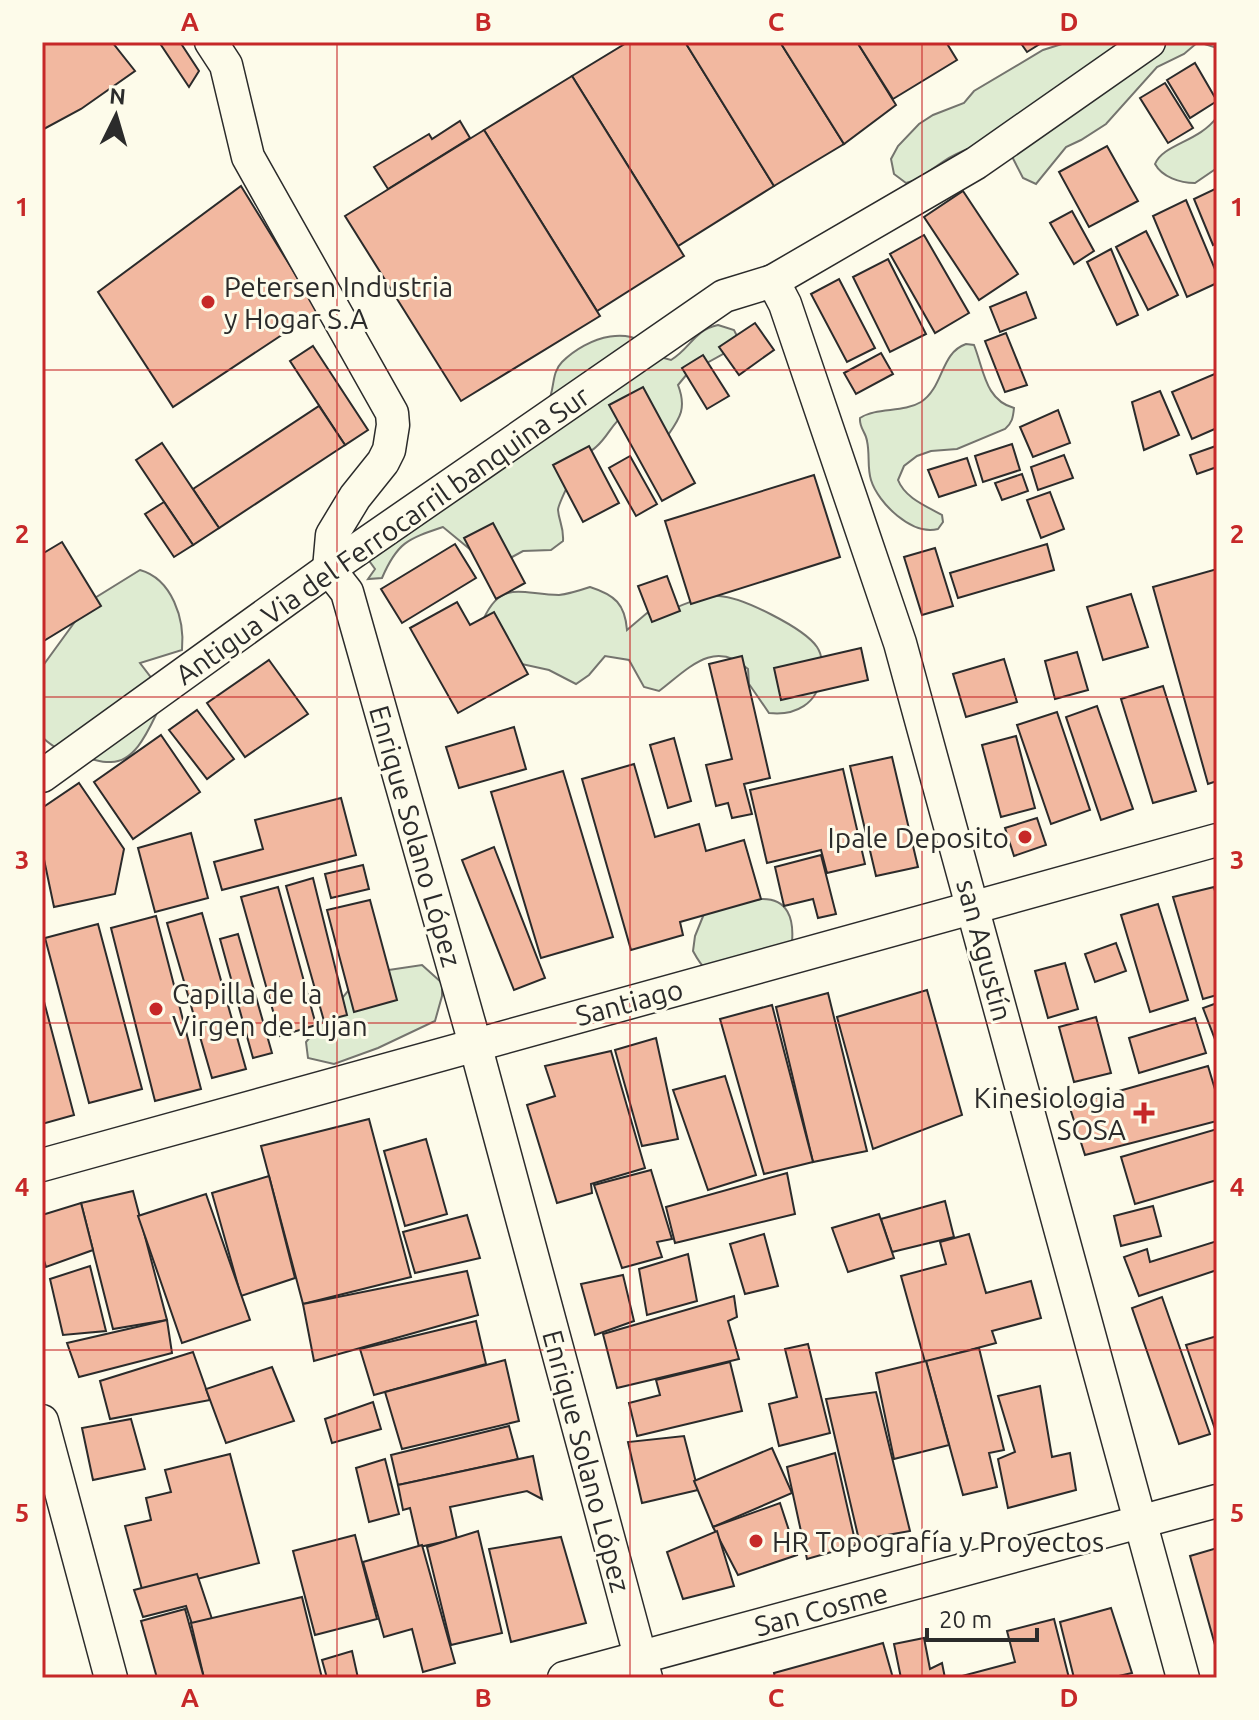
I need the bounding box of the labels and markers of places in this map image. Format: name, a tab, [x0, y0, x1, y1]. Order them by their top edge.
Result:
place label: Petersen Industria y Hogar S.A	[224, 271, 453, 334]
marker: Petersen Industria y Hogar S.A	[199, 293, 217, 311]
place label: Ipale Deposito	[828, 822, 1009, 853]
marker: Ipale Deposito	[1016, 828, 1034, 846]
place label: Capilla de la Virgen de Lujan	[172, 978, 368, 1041]
marker: Capilla de la Virgen de Lujan	[147, 1000, 165, 1018]
place label: Kinesiologia SOSA	[974, 1082, 1126, 1145]
marker: Kinesiologia SOSA	[1133, 1102, 1155, 1124]
place label: HR Topografía y Proyectos	[772, 1526, 1104, 1557]
marker: HR Topografía y Proyectos	[747, 1532, 765, 1550]

